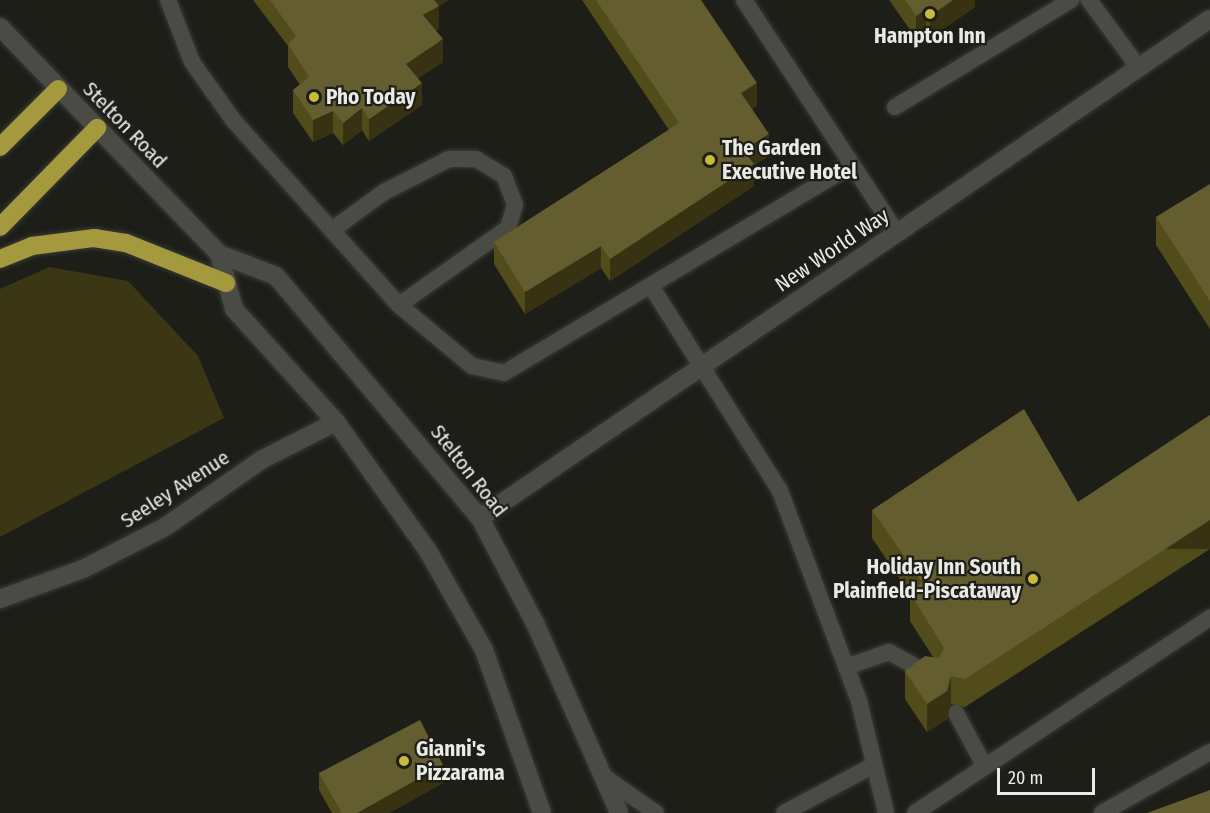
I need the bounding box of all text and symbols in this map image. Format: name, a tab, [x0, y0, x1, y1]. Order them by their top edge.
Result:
marker: Hampton Inn	[923, 7, 937, 21]
place label: Hampton Inn	[874, 23, 986, 49]
street label: Stelton Road	[78, 77, 172, 173]
place label: Pho Today	[326, 84, 416, 110]
marker: Pho Today	[307, 90, 321, 104]
place label: The Garden Executive Hotel	[722, 135, 857, 185]
marker: The Garden Executive Hotel	[703, 153, 717, 167]
street label: New World Way	[770, 203, 894, 297]
street label: Stelton Road	[425, 420, 513, 522]
street label: Seeley Avenue	[116, 445, 234, 533]
place label: Holiday Inn South Plainfield-Piscataway	[833, 554, 1021, 604]
marker: Holiday Inn South Plainfield-Piscataway	[1026, 572, 1040, 586]
place label: Gianni's Pizzarama	[416, 736, 505, 786]
marker: Gianni's Pizzarama	[397, 754, 411, 768]
scale bar	[1000, 756, 1098, 794]
text: 20 m	[1008, 767, 1043, 789]

